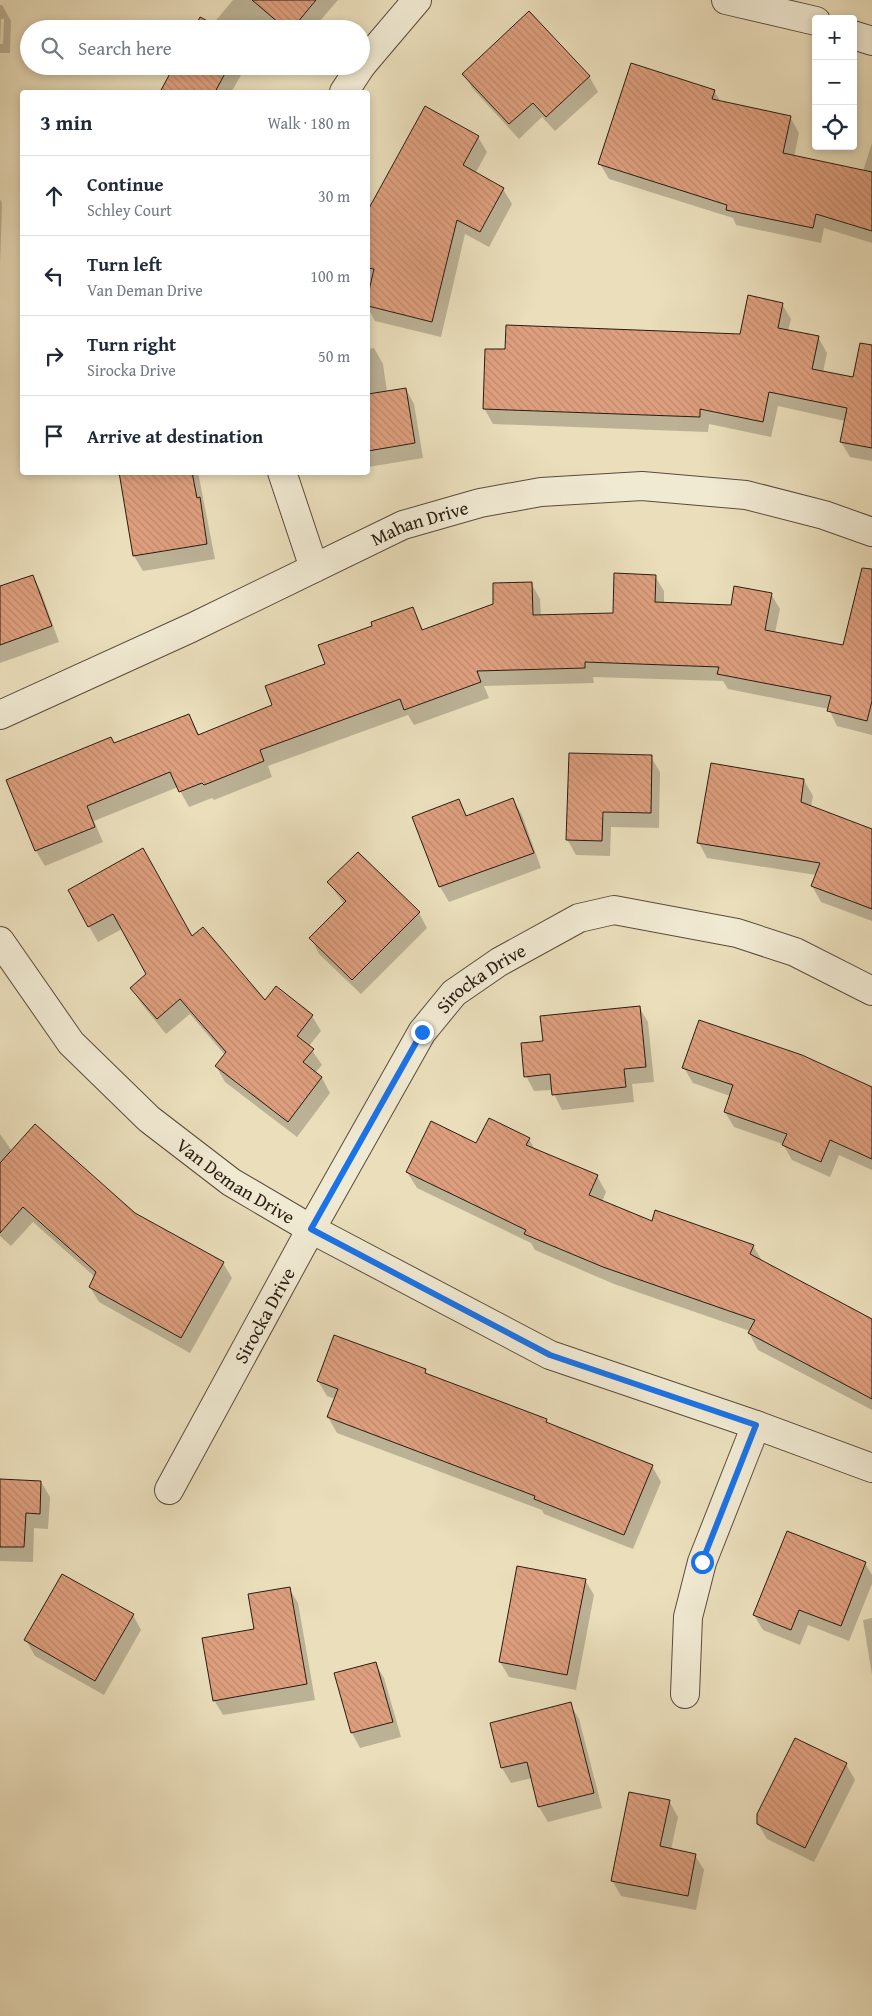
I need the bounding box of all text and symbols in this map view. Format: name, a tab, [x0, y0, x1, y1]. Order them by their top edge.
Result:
map controls	[812, 15, 857, 150]
button: +	[812, 15, 857, 60]
search box	[20, 20, 370, 75]
icon: search	[38, 34, 66, 62]
text: Search here	[78, 34, 172, 62]
button: −	[812, 60, 857, 105]
button: locate	[812, 105, 857, 150]
text: 3 min	[40, 107, 92, 138]
text: Walk · 180 m	[267, 111, 350, 135]
text: Continue	[87, 170, 164, 198]
icon: ahead	[40, 182, 68, 210]
text: 30 m	[318, 184, 350, 208]
text: Schley Court	[87, 198, 172, 222]
text: Turn left	[87, 250, 162, 278]
icon: left	[40, 262, 68, 290]
text: 100 m	[310, 264, 350, 288]
text: Van Deman Drive	[87, 278, 203, 302]
text: Turn right	[87, 330, 176, 358]
icon: right	[40, 342, 68, 370]
text: 50 m	[318, 344, 350, 368]
text: Sirocka Drive	[87, 358, 176, 382]
icon: arrive	[40, 422, 68, 450]
text: Arrive at destination	[87, 422, 263, 450]
street label: Mahan Drive	[366, 493, 472, 553]
street label: Sirocka Drive	[429, 936, 531, 1019]
route end	[411, 1021, 434, 1044]
street label: Van Deman Drive	[171, 1131, 300, 1231]
street label: Sirocka Drive	[227, 1262, 302, 1368]
route start	[691, 1551, 714, 1574]

